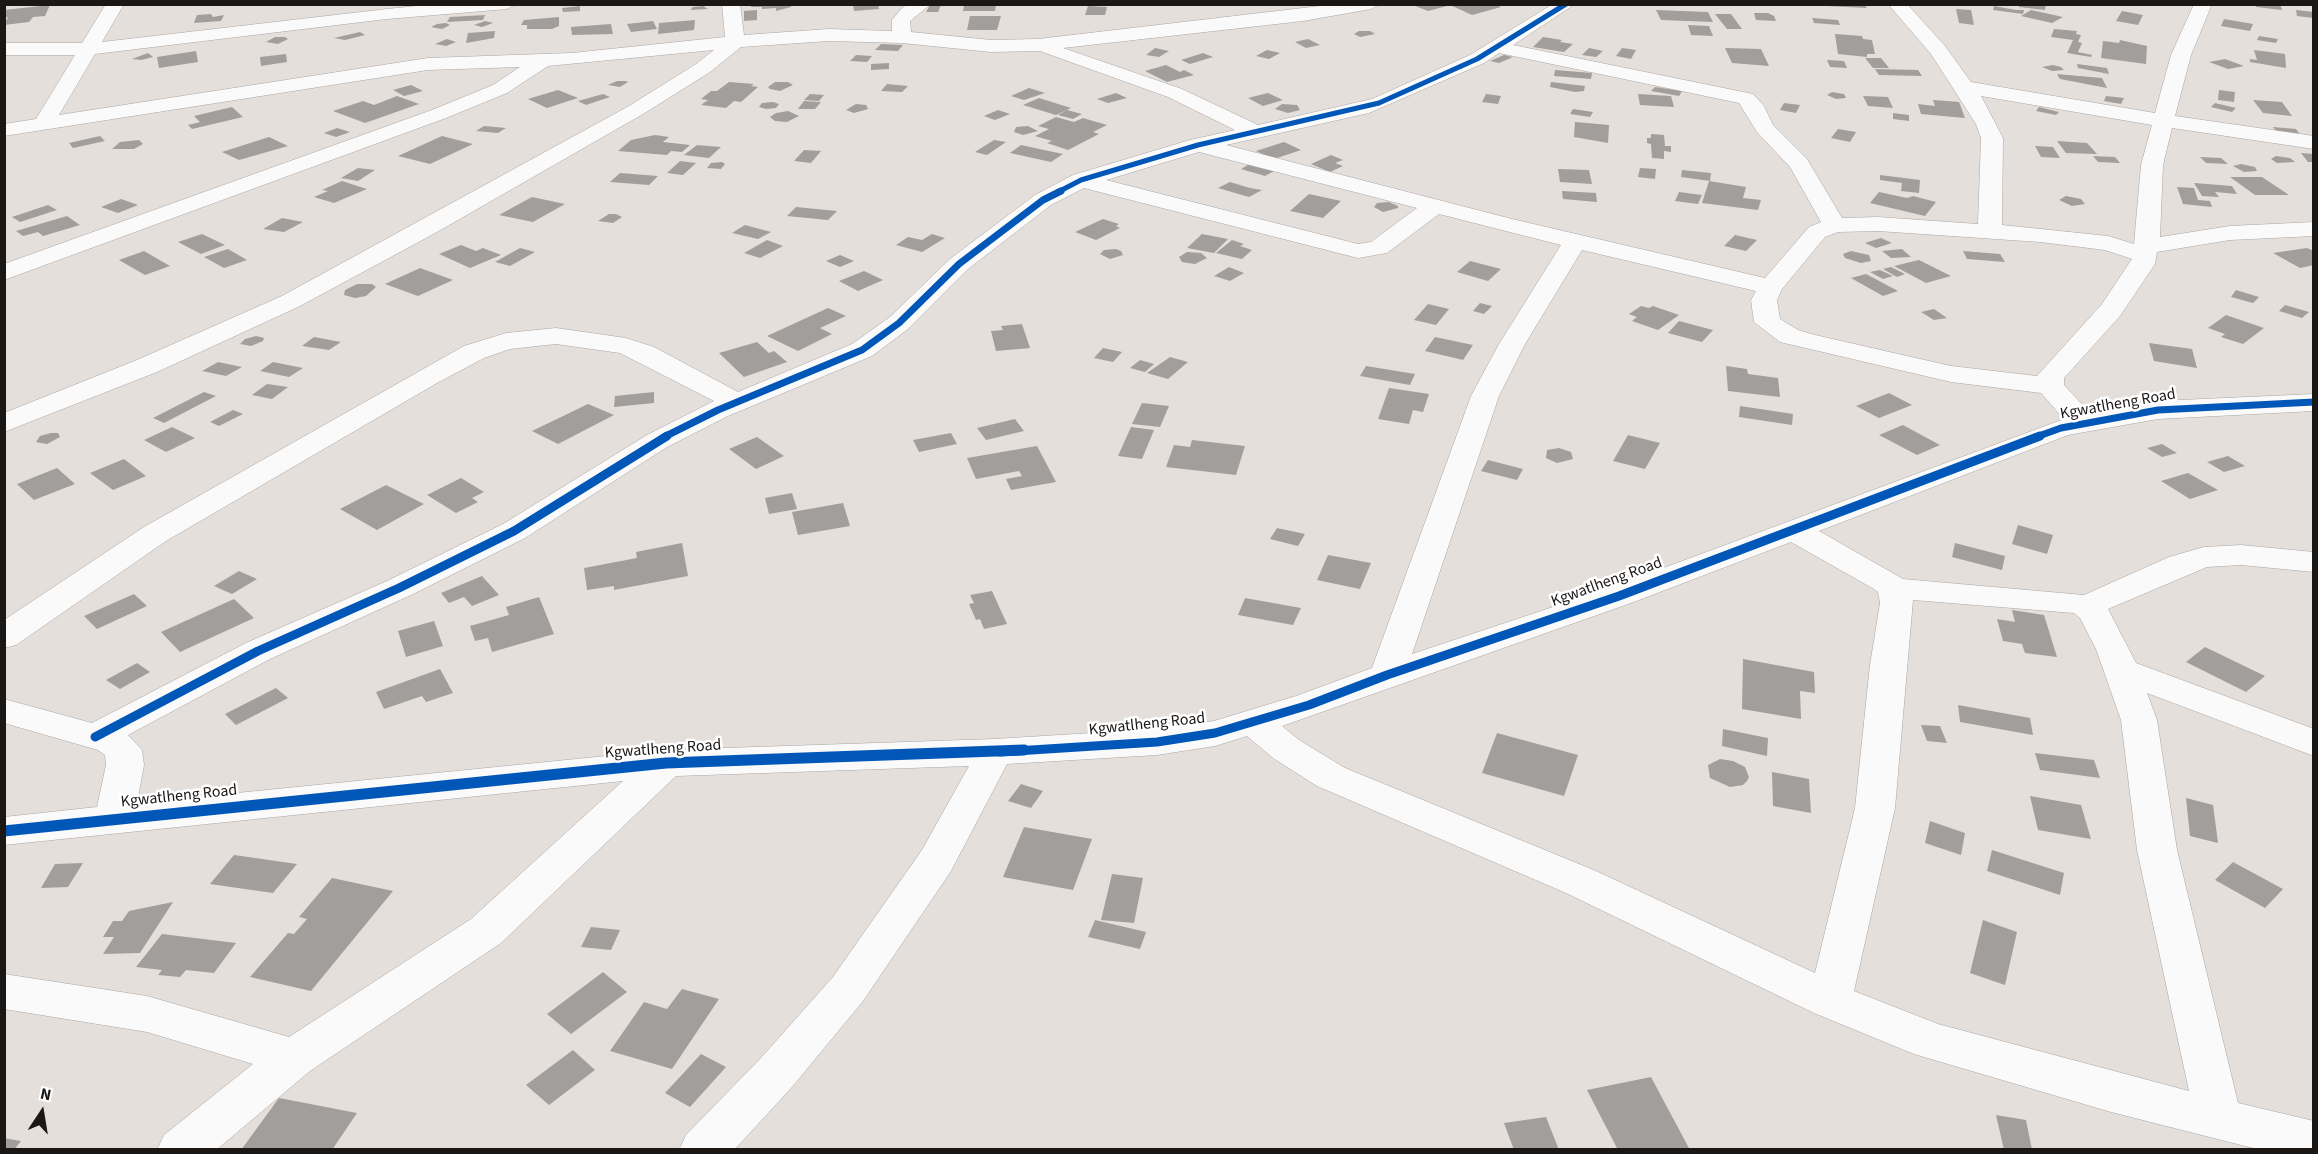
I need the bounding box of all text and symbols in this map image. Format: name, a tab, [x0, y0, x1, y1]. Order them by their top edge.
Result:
street label: Kgwatlheng Road	[2059, 385, 2177, 425]
street label: Kgwatlheng Road	[1549, 554, 1665, 612]
street label: Kgwatlheng Road	[1088, 709, 1206, 741]
street label: Kgwatlheng Road	[604, 736, 722, 764]
street label: Kgwatlheng Road	[120, 781, 238, 813]
north arrow	[12, 1082, 72, 1142]
text: N	[38, 1083, 53, 1106]

